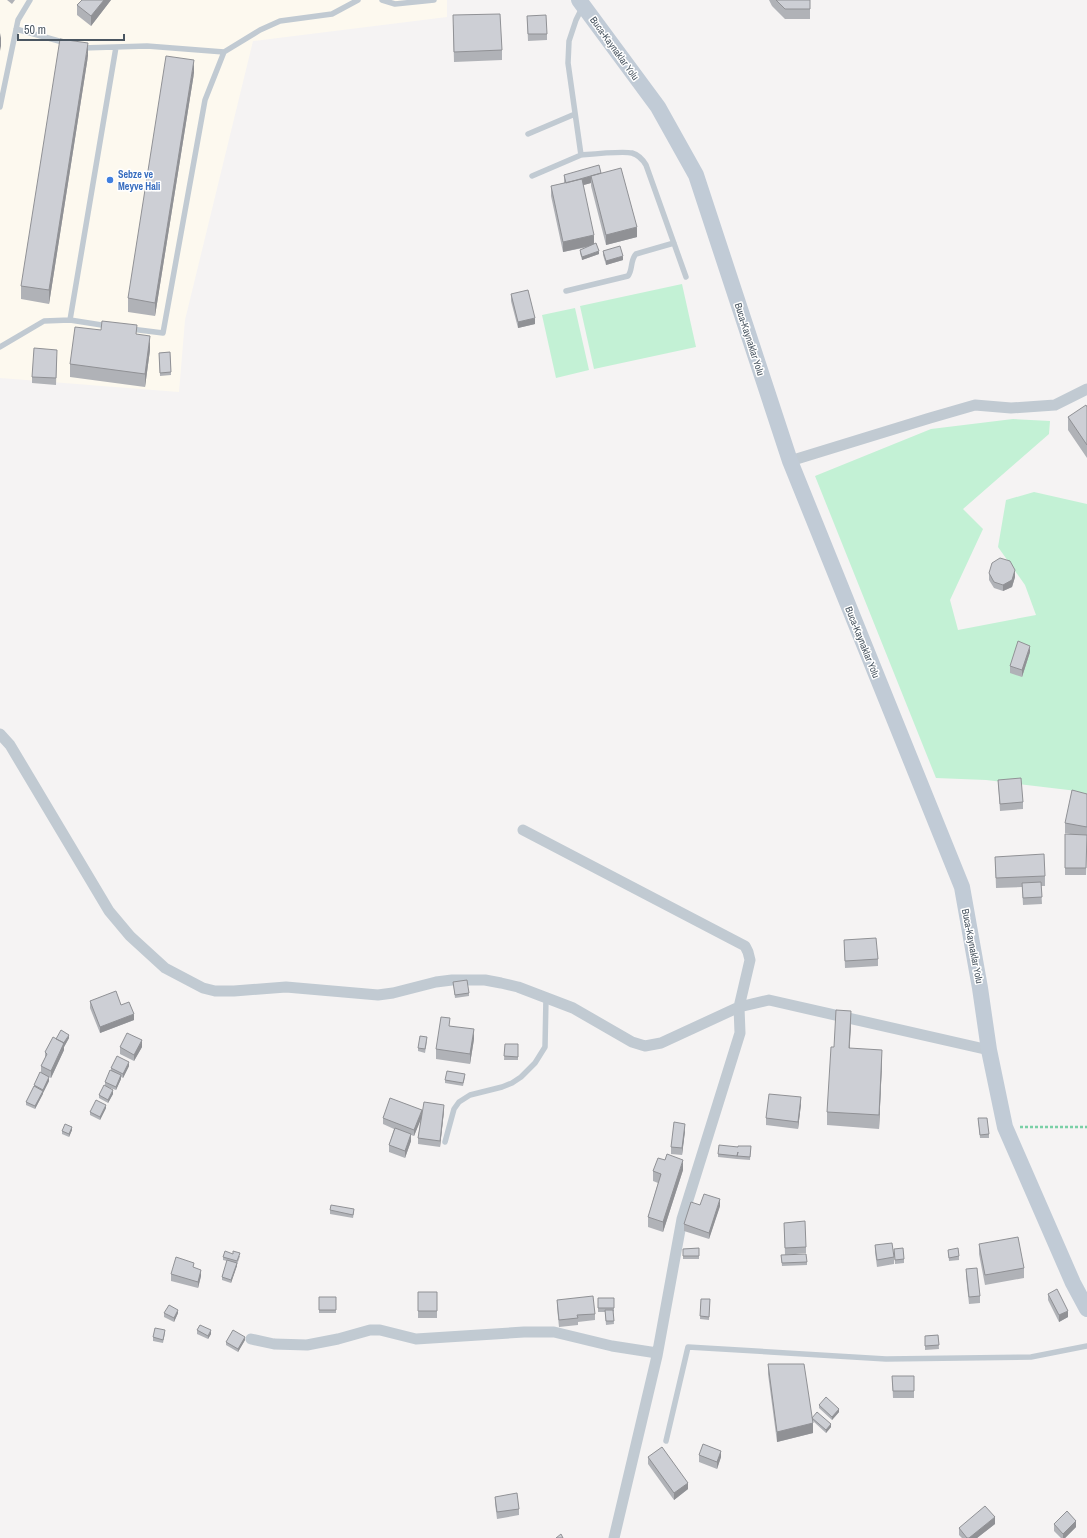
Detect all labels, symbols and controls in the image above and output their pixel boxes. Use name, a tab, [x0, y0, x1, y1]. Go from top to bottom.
street label: Buca-Kaynaklar Yolu	[587, 14, 642, 83]
scale bar	[18, 16, 124, 42]
text: 50 m	[24, 22, 46, 38]
place label: Sebze ve Meyve Hali	[118, 168, 160, 193]
marker: Sebze ve Meyve Hali	[105, 175, 115, 185]
street label: Buca-Kaynaklar Yolu	[732, 301, 767, 377]
street label: Buca-Kaynaklar Yolu	[842, 605, 883, 680]
street label: Buca-Kaynaklar Yolu	[959, 908, 986, 985]

